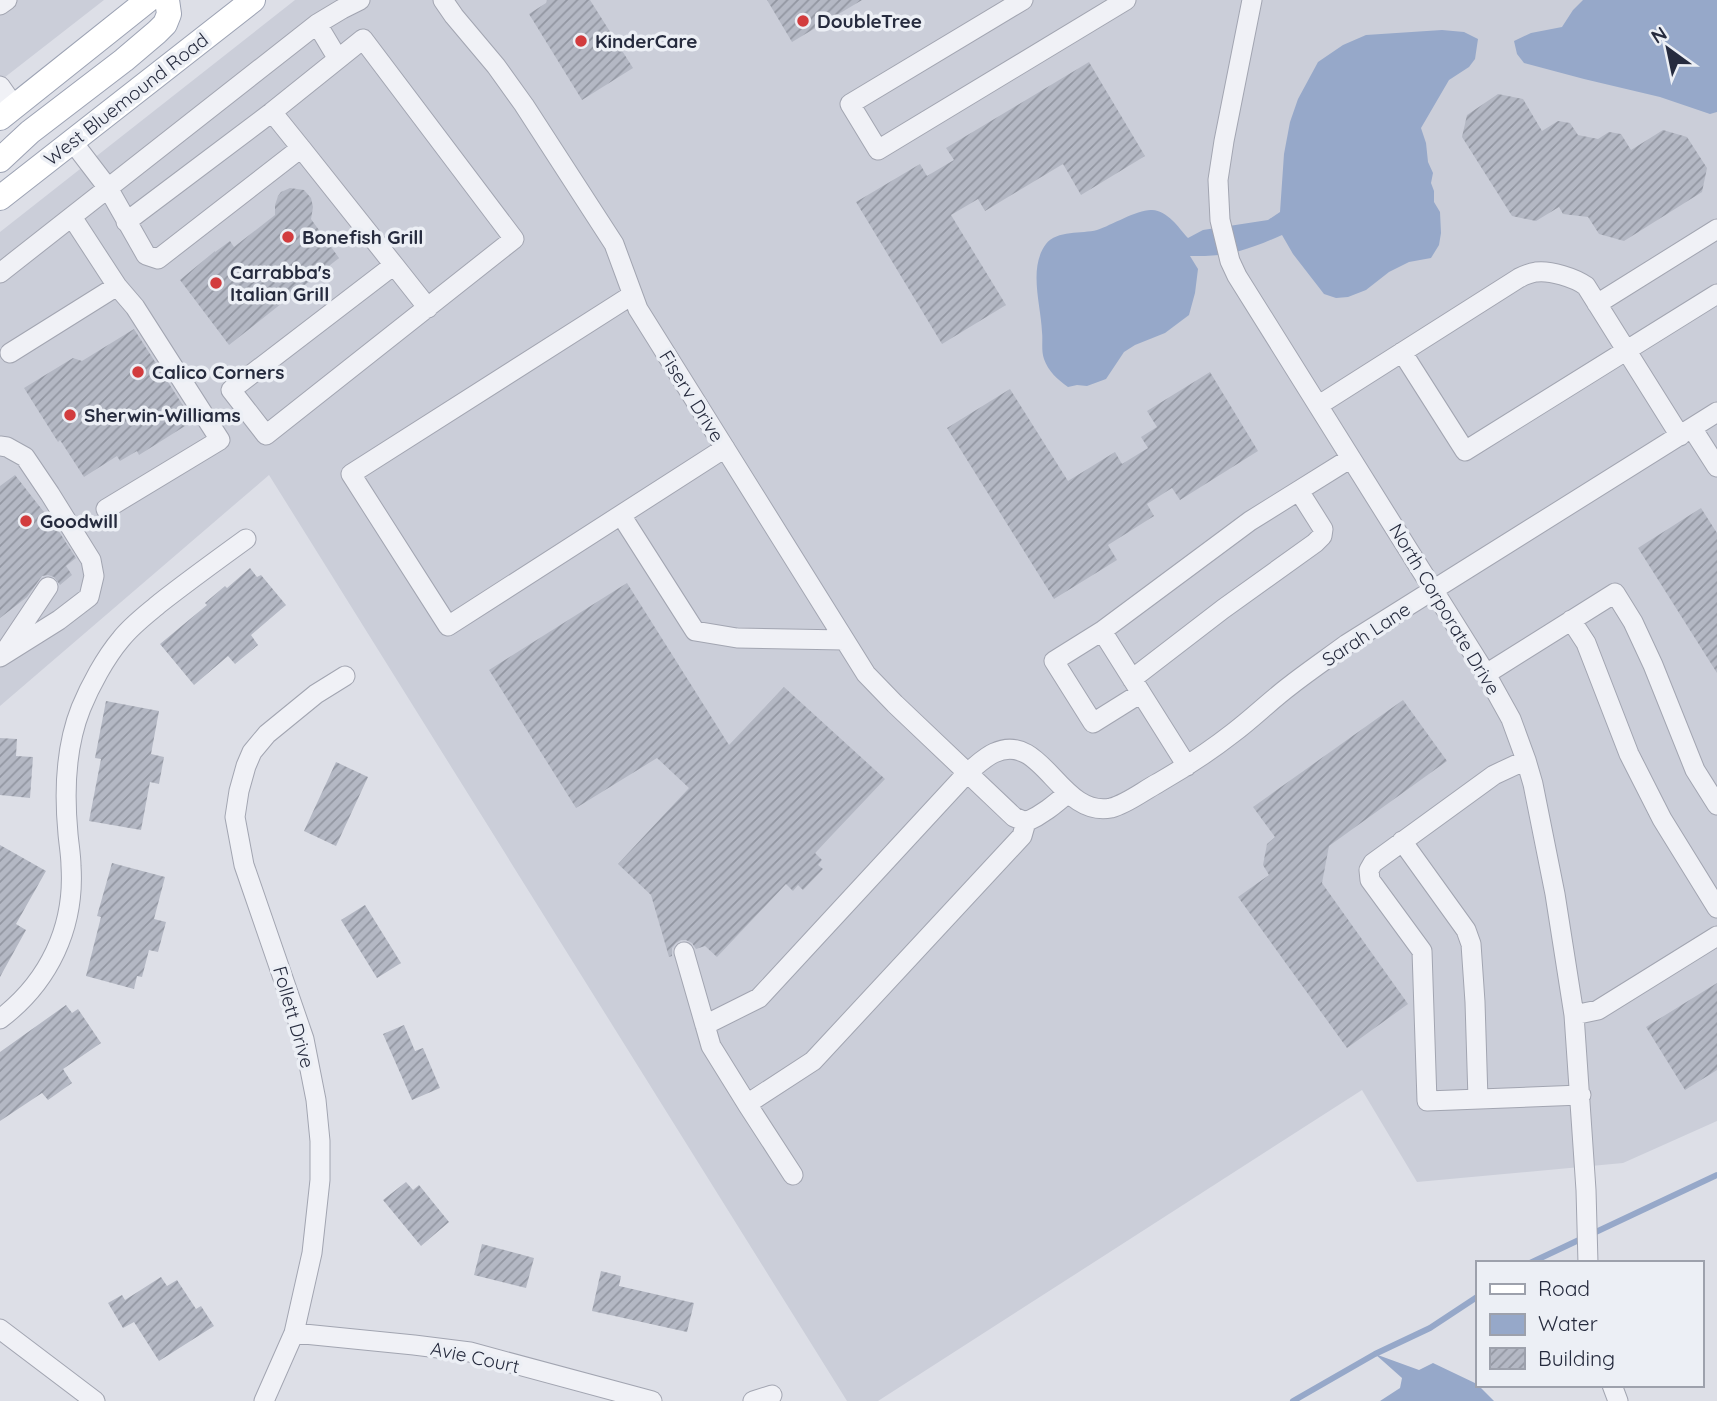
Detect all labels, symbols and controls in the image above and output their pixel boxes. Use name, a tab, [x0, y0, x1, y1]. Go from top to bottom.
place label: DoubleTree	[817, 9, 922, 33]
marker: DoubleTree	[795, 13, 811, 29]
north arrow	[1633, 14, 1703, 84]
text: N	[1646, 21, 1671, 49]
street label: West Bluemound Road	[39, 27, 213, 171]
place label: KinderCare	[595, 29, 698, 53]
marker: KinderCare	[573, 33, 589, 49]
place label: Bonefish Grill	[302, 225, 423, 249]
marker: Bonefish Grill	[280, 229, 296, 245]
place label: Carrabba's Italian Grill	[230, 260, 331, 306]
marker: Carrabba's Italian Grill	[208, 275, 224, 291]
street label: Fiserv Drive	[654, 346, 730, 446]
place label: Calico Corners	[152, 360, 284, 384]
marker: Calico Corners	[130, 364, 146, 380]
place label: Sherwin-Williams	[84, 403, 241, 427]
marker: Sherwin-Williams	[62, 407, 78, 423]
place label: Goodwill	[40, 509, 118, 533]
marker: Goodwill	[18, 513, 34, 529]
street label: North Corporate Drive	[1384, 519, 1506, 699]
street label: Sarah Lane	[1317, 597, 1415, 671]
street label: Follett Drive	[268, 963, 320, 1071]
legend	[1476, 1261, 1703, 1387]
text: Road	[1538, 1275, 1590, 1301]
text: Water	[1538, 1310, 1598, 1336]
street label: Avie Court	[428, 1336, 522, 1378]
text: Building	[1538, 1345, 1615, 1371]

